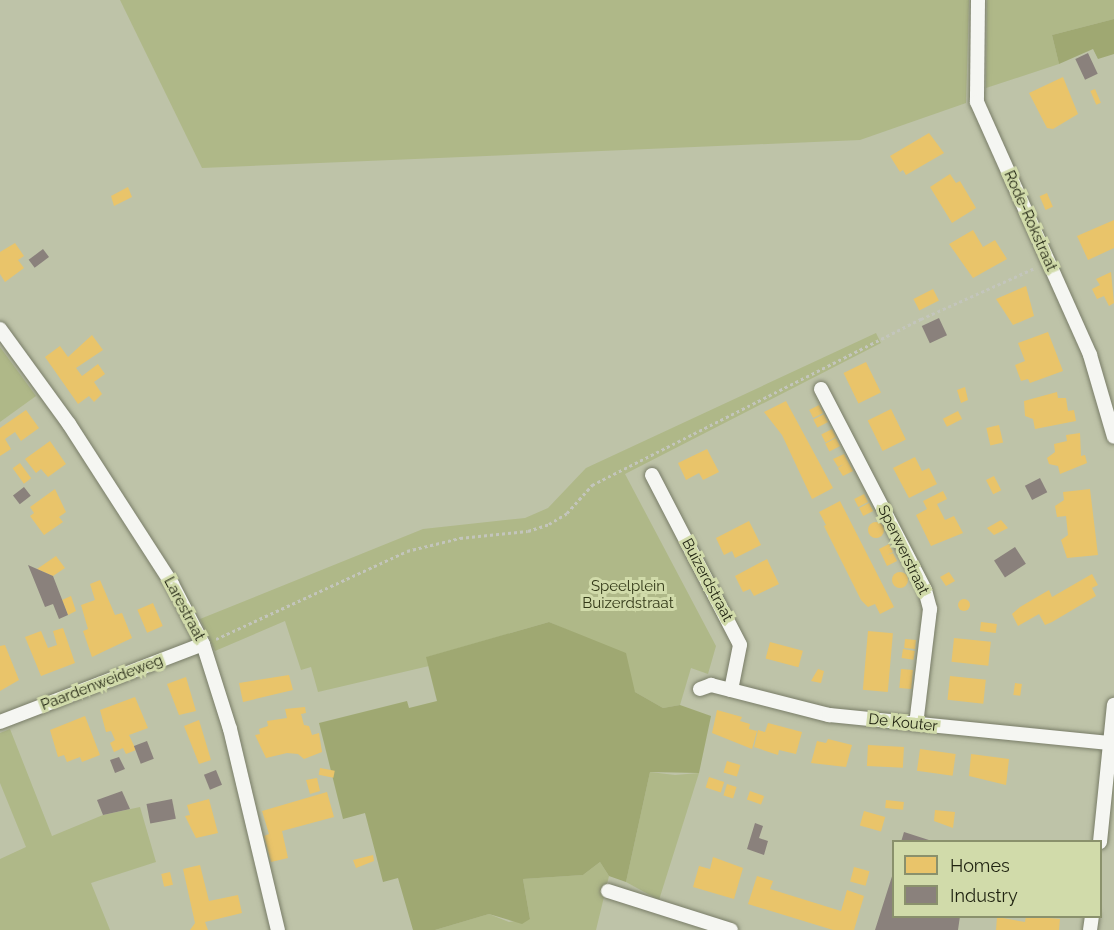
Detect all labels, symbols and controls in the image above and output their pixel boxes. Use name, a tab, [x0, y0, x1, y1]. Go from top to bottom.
street label: Rode-Rokstraat	[1000, 168, 1060, 274]
street label: Sperwerstraat	[874, 502, 932, 598]
street label: Buizerdstraat	[678, 535, 736, 625]
street label: Larestraat	[160, 574, 208, 644]
park label: Speelplein Buizerdstraat	[582, 577, 674, 612]
street label: Paardenweideweg	[38, 651, 166, 715]
street label: De Kouter	[868, 710, 938, 736]
legend	[892, 840, 1102, 918]
text: Homes	[950, 855, 1010, 876]
text: Industry	[950, 885, 1018, 906]

